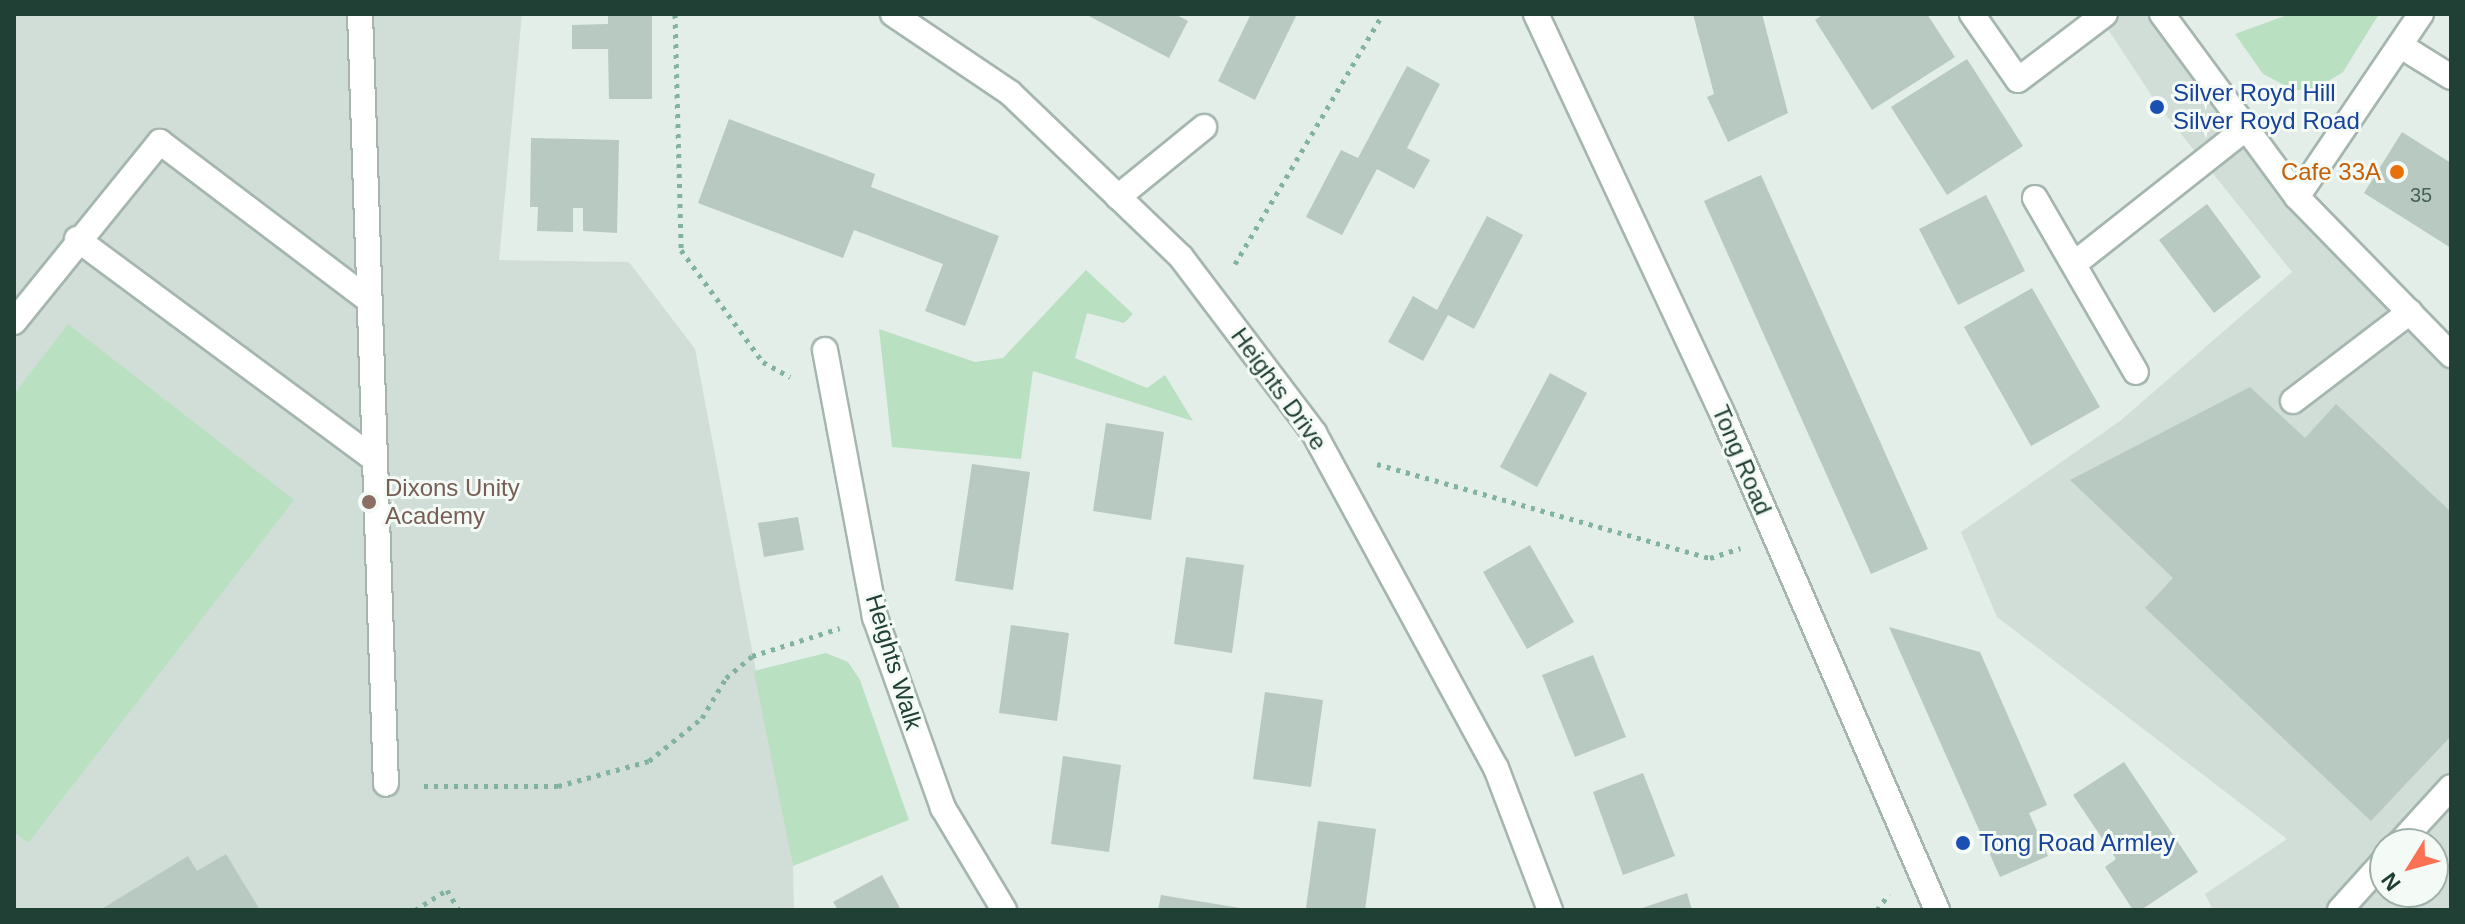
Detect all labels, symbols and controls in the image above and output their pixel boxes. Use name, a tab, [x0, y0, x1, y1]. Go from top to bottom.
place label: Silver Royd Hill Silver Royd Road	[2173, 79, 2360, 135]
marker: Silver Royd Hill Silver Royd Road	[2148, 98, 2166, 116]
place label: Cafe 33A	[2281, 158, 2381, 186]
marker: Cafe 33A	[2388, 163, 2406, 181]
house number: 35	[2410, 183, 2432, 207]
street label: Heights Drive	[1225, 322, 1333, 456]
street label: Tong Road	[1706, 401, 1778, 519]
place label: Dixons Unity Academy	[385, 474, 520, 530]
marker: Dixons Unity Academy	[360, 493, 378, 511]
street label: Heights Walk	[860, 591, 928, 733]
north arrow	[2369, 828, 2449, 908]
place label: Tong Road Armley	[1979, 829, 2176, 857]
marker: Tong Road Armley	[1954, 834, 1972, 852]
text: N	[2376, 868, 2406, 895]

